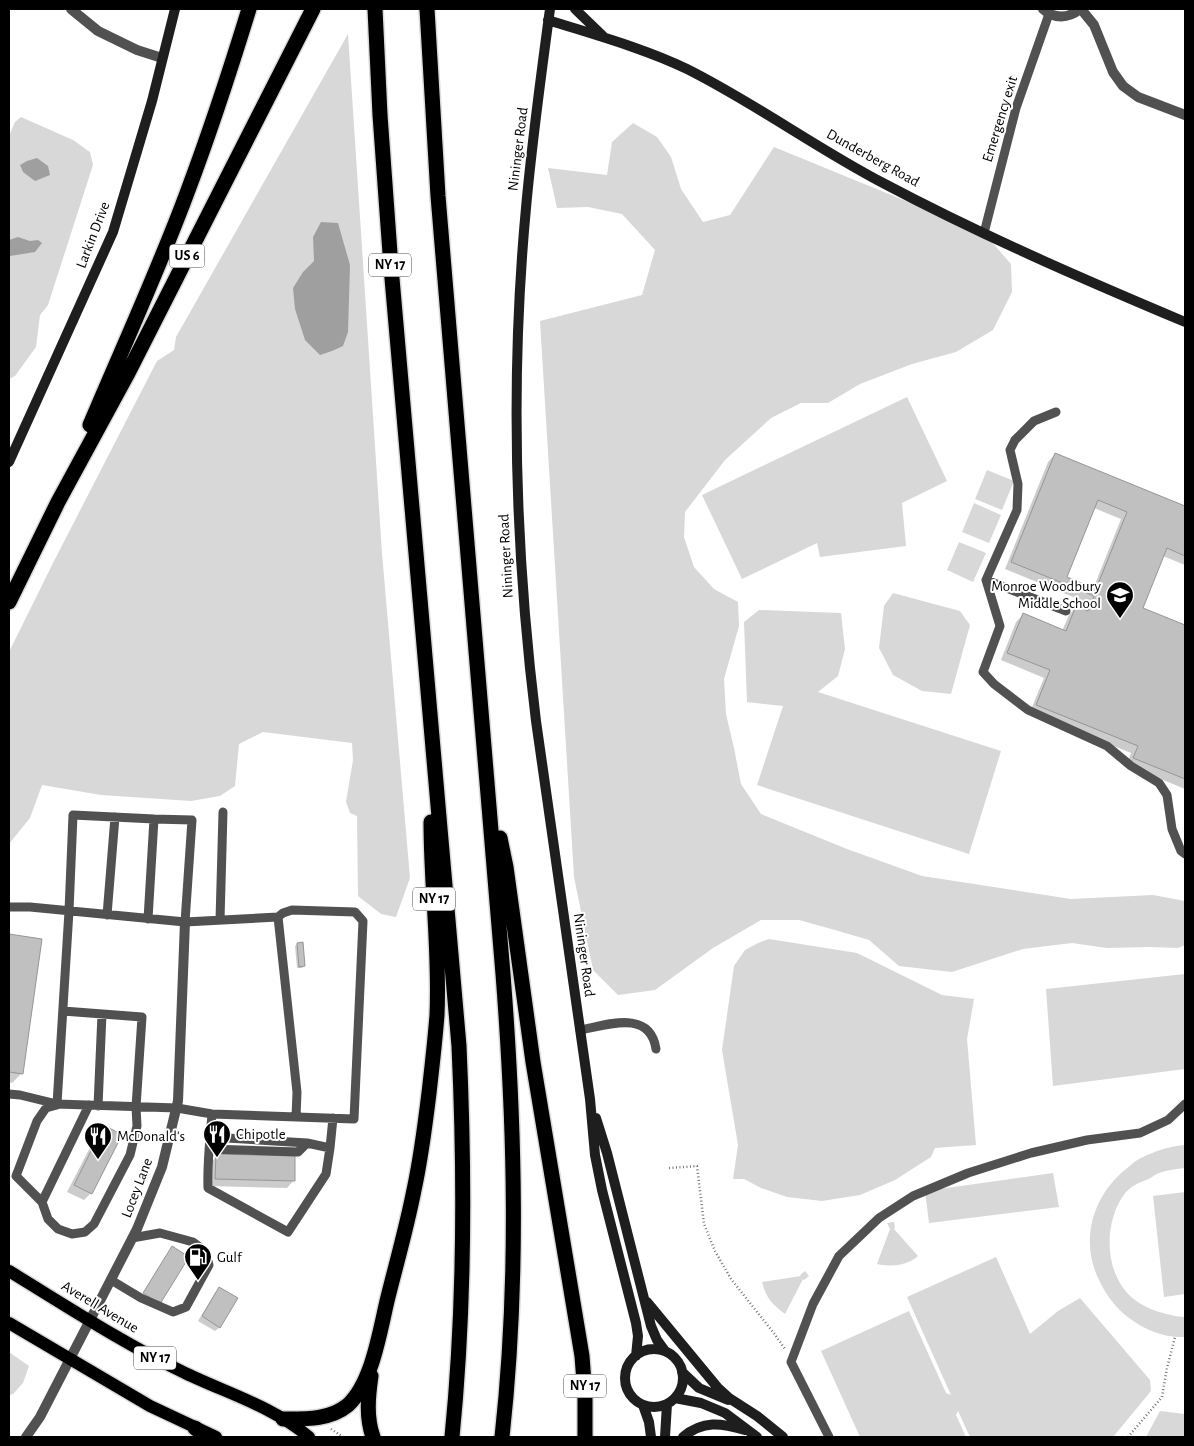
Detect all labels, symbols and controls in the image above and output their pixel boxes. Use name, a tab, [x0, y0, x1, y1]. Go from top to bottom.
street label: Emergency exit	[980, 74, 1020, 164]
street label: Nininger Road	[505, 106, 531, 192]
street label: Dunderberg Road	[824, 126, 922, 190]
street label: Larkin Drive	[73, 200, 113, 270]
road number: US 6	[170, 245, 204, 268]
road number: NY 17	[369, 254, 411, 276]
street label: Nininger Road	[496, 513, 516, 599]
place label: Monroe Woodbury Middle School	[991, 579, 1102, 611]
school or university icon: Monroe Woodbury Middle School	[1105, 580, 1135, 619]
road number: NY 17	[413, 888, 455, 911]
street label: Nininger Road	[571, 912, 597, 998]
restaurant icon: Chipotle	[202, 1119, 232, 1158]
restaurant icon: McDonald's	[83, 1121, 113, 1160]
place label: Chipotle	[236, 1127, 286, 1142]
place label: McDonald's	[117, 1129, 185, 1144]
street label: Locey Lane	[119, 1156, 155, 1220]
fuel station icon: Gulf	[183, 1242, 213, 1281]
place label: Gulf	[217, 1250, 243, 1265]
street label: Averell Avenue	[59, 1278, 141, 1336]
road number: NY 17	[134, 1346, 176, 1370]
road number: NY 17	[564, 1374, 606, 1398]

